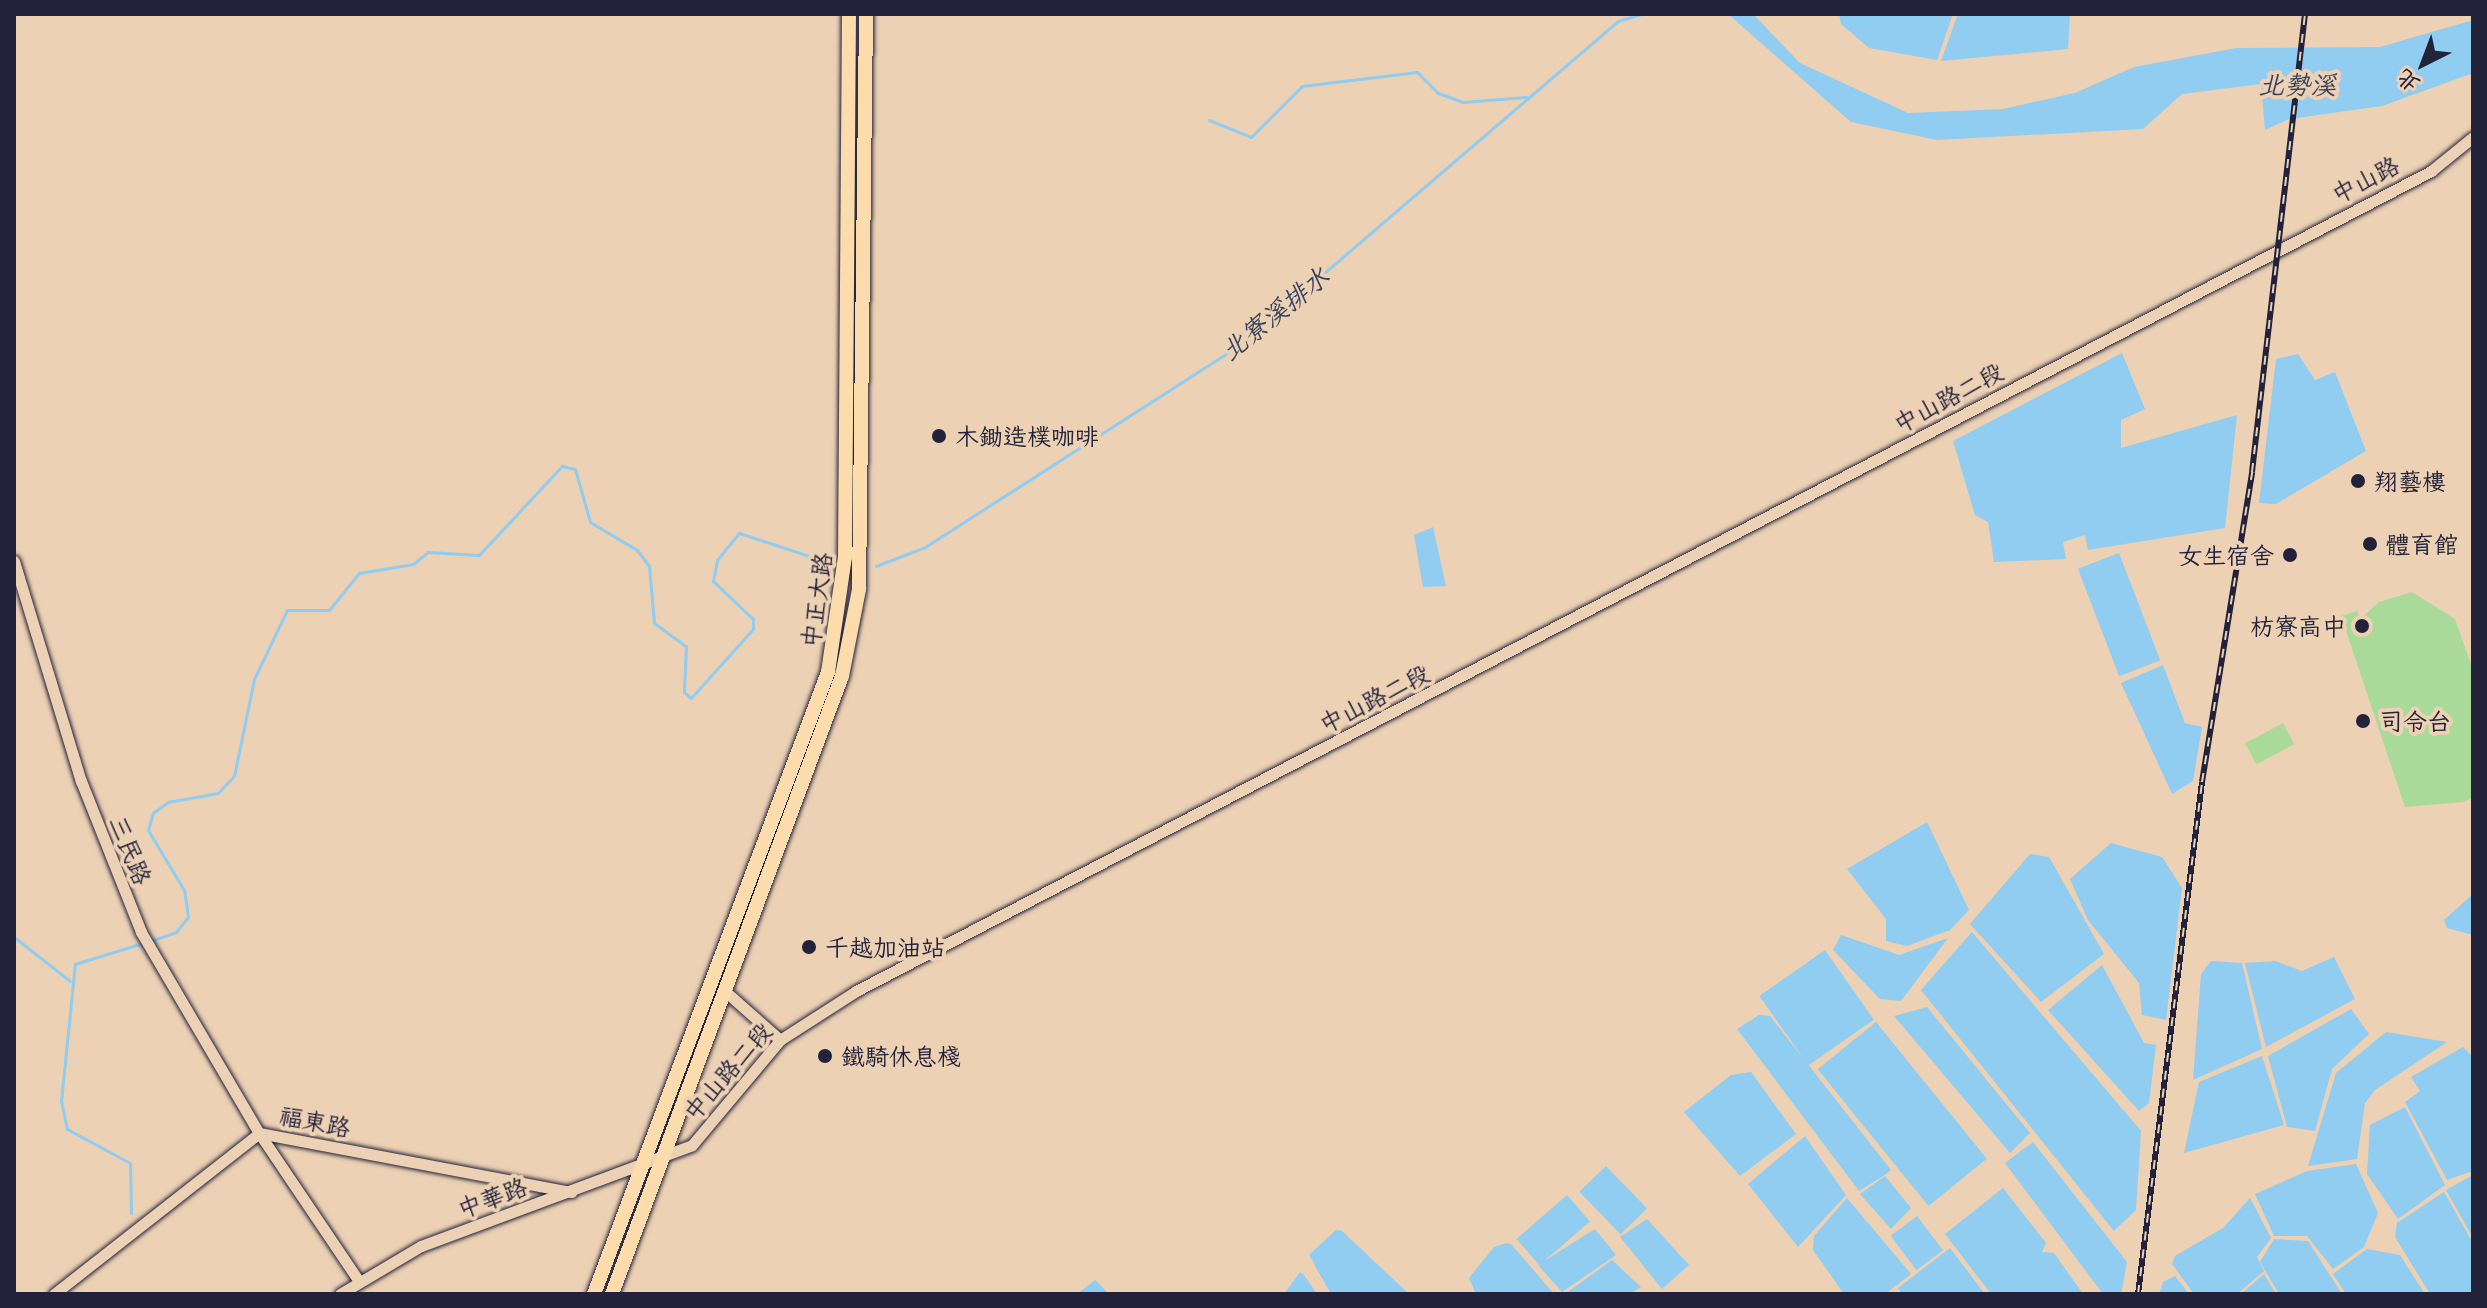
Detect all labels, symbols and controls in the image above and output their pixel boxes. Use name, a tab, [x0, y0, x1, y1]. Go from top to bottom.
north arrow	[2383, 24, 2463, 104]
text: 北	[2387, 63, 2426, 102]
water label: 北勢溪	[2258, 68, 2336, 100]
street label: 中山路	[2326, 150, 2404, 208]
water label: 北寮溪排水	[1214, 260, 1334, 366]
street label: 中山路二段	[1888, 356, 2008, 438]
place label: 木鋤造樸咖啡	[955, 422, 1099, 450]
marker: 木鋤造樸咖啡	[930, 427, 948, 445]
place label: 翔藝樓	[2374, 467, 2446, 495]
marker: 翔藝樓	[2349, 472, 2367, 490]
place label: 體育館	[2386, 530, 2458, 558]
marker: 體育館	[2361, 535, 2379, 553]
place label: 女生宿舍	[2178, 541, 2274, 569]
marker: 女生宿舍	[2281, 546, 2299, 564]
street label: 中正大路	[795, 550, 837, 650]
place label: 枋寮高中	[2250, 612, 2346, 640]
marker: 枋寮高中	[2353, 617, 2371, 635]
street label: 中山路二段	[1314, 658, 1434, 738]
place label: 司令台	[2379, 707, 2451, 735]
marker: 司令台	[2354, 712, 2372, 730]
street label: 三民路	[104, 811, 158, 889]
place label: 千越加油站	[825, 933, 945, 961]
marker: 千越加油站	[800, 938, 818, 956]
street label: 中山路二段	[677, 1016, 777, 1126]
place label: 鐵騎休息棧	[841, 1042, 961, 1070]
marker: 鐵騎休息棧	[816, 1047, 834, 1065]
street label: 福東路	[277, 1100, 353, 1142]
street label: 中華路	[453, 1171, 531, 1223]

